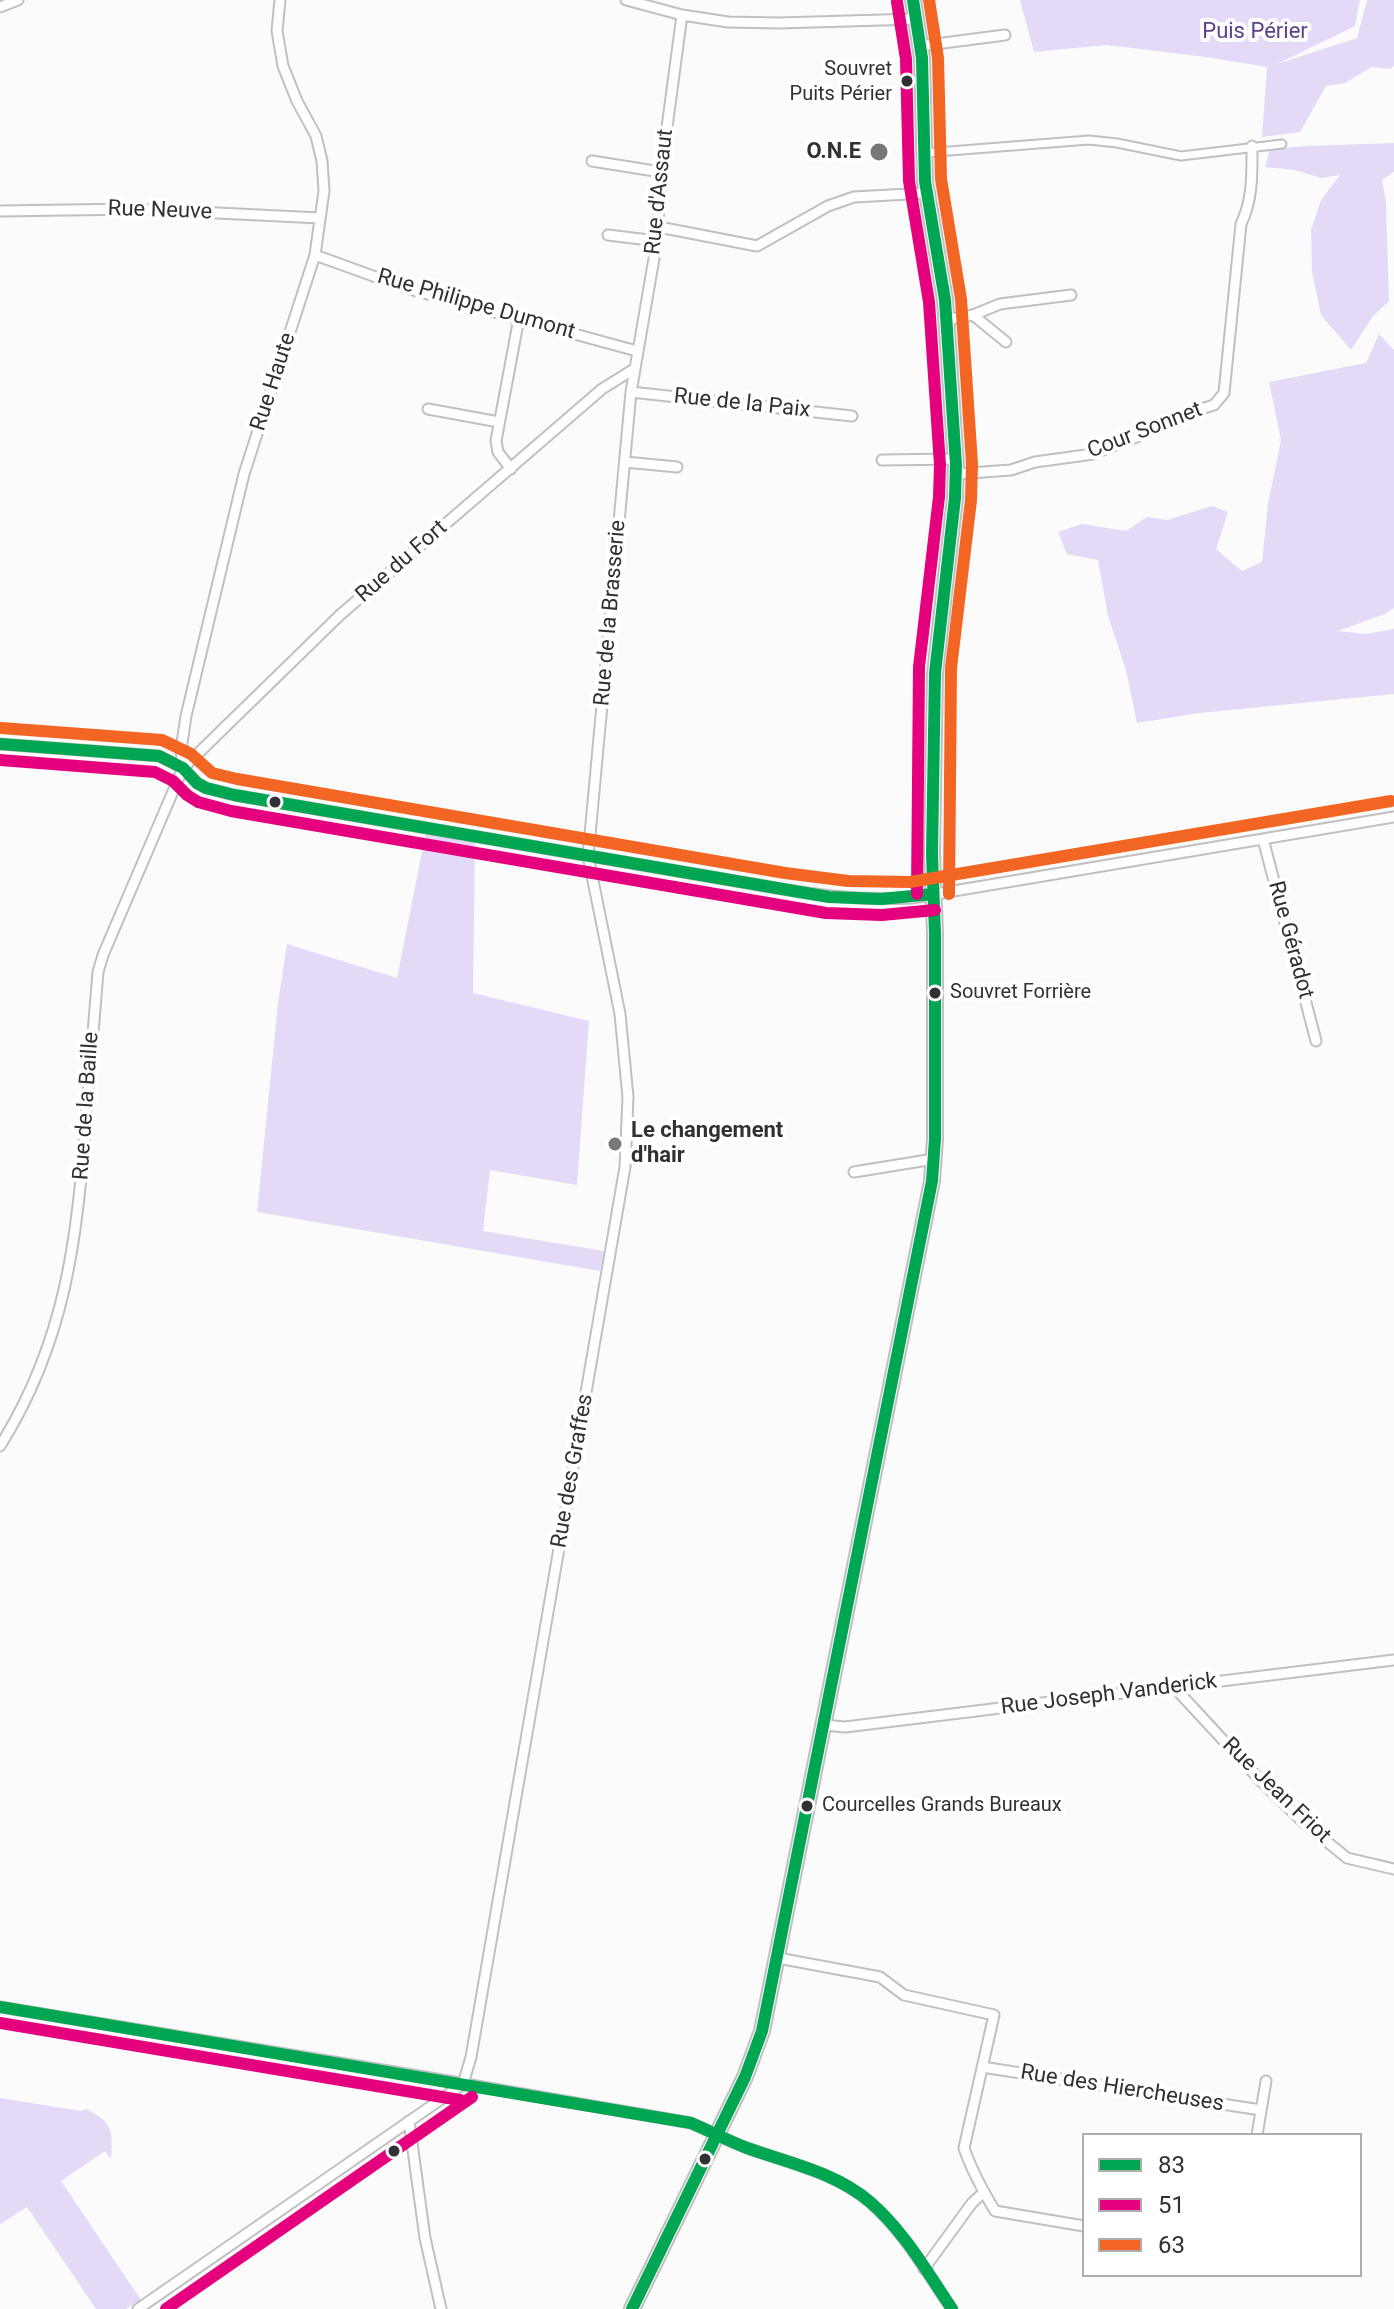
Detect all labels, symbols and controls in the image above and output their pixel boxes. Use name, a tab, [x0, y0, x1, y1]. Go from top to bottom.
park label: Puis Périer	[1202, 19, 1308, 45]
place label: Souvret Puits Périer	[790, 58, 892, 105]
marker: Souvret Puits Périer	[899, 73, 915, 89]
street label: Rue d'Assaut	[640, 128, 680, 256]
place label: O.N.E	[806, 139, 861, 165]
marker: O.N.E	[868, 141, 890, 163]
street label: Rue Neuve	[107, 196, 213, 226]
street label: Rue Philippe Dumont	[374, 264, 578, 346]
street label: Rue Haute	[246, 330, 302, 434]
street label: Rue de la Paix	[672, 384, 812, 424]
street label: Cour Sonnet	[1084, 397, 1206, 465]
street label: Rue du Fort	[351, 515, 453, 609]
street label: Rue de la Brasserie	[590, 519, 632, 707]
unlabelled marker	[267, 794, 283, 810]
street label: Rue Géradot	[1262, 878, 1318, 1002]
place label: Souvret Forrière	[950, 981, 1091, 1005]
marker: Souvret Forrière	[927, 985, 943, 1001]
street label: Rue de la Baille	[69, 1031, 105, 1181]
place label: Le changement d'hair	[631, 1118, 783, 1170]
marker: Le changement d'hair	[606, 1135, 624, 1153]
street label: Rue des Graffes	[546, 1392, 600, 1550]
street label: Rue Joseph Vanderick	[999, 1669, 1219, 1721]
street label: Rue Jean Friot	[1216, 1733, 1336, 1849]
place label: Courcelles Grands Bureaux	[822, 1794, 1062, 1818]
marker: Courcelles Grands Bureaux	[799, 1798, 815, 1814]
street label: Rue des Hiercheuses	[1018, 2060, 1226, 2118]
legend	[1082, 2133, 1362, 2277]
unlabelled marker	[386, 2143, 402, 2159]
unlabelled marker	[697, 2151, 713, 2167]
text: 83	[1158, 2151, 1185, 2179]
text: 51	[1158, 2191, 1185, 2219]
text: 63	[1158, 2231, 1185, 2259]

